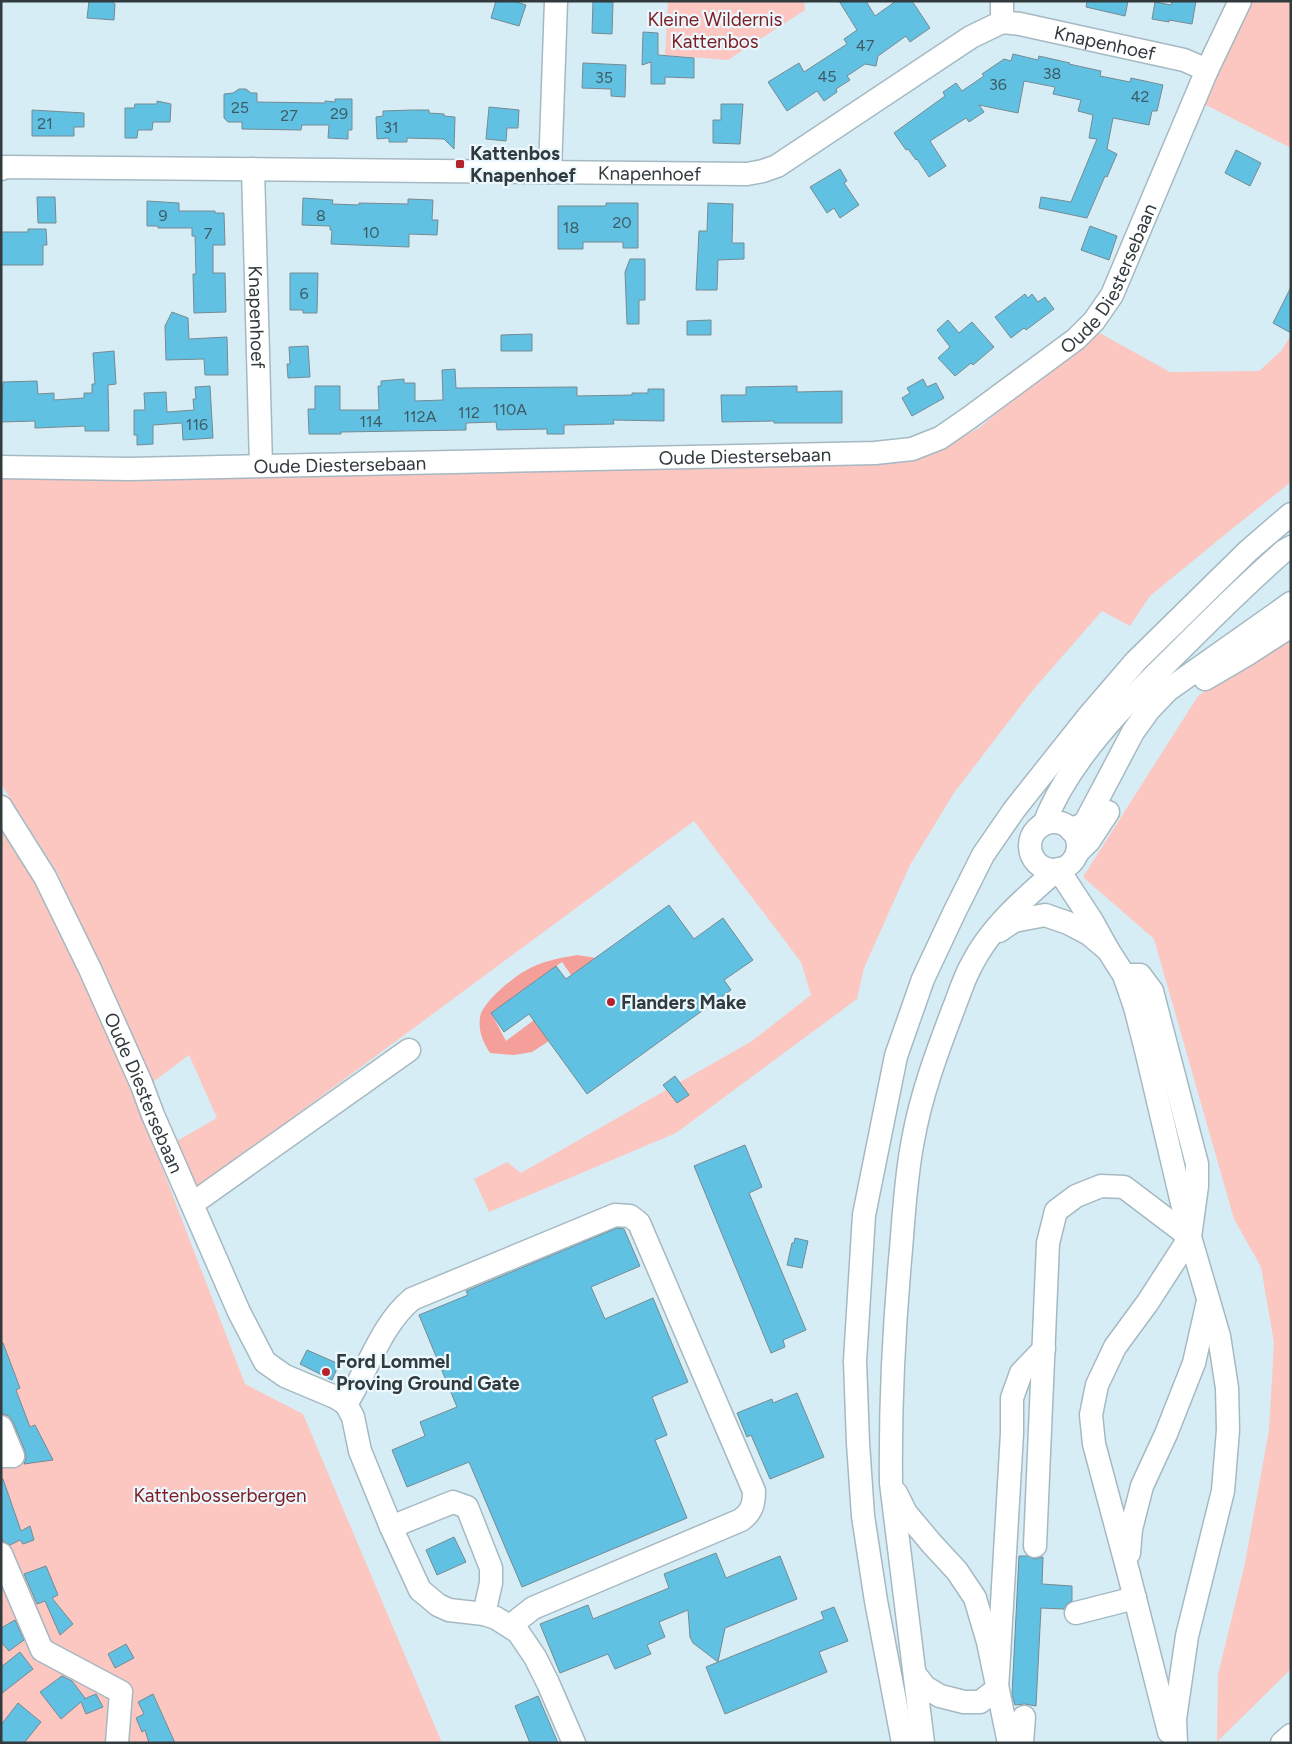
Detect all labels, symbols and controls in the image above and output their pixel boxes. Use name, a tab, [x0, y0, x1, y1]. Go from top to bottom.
park label: Kleine Wildernis Kattenbos	[648, 8, 783, 53]
street label: Knapenhoef	[1052, 21, 1158, 65]
house number: 47	[856, 36, 875, 55]
house number: 38	[1043, 64, 1061, 83]
house number: 45	[817, 67, 837, 86]
house number: 35	[595, 68, 613, 87]
house number: 36	[989, 75, 1007, 94]
house number: 42	[1131, 87, 1149, 106]
house number: 25	[231, 98, 249, 117]
house number: 29	[330, 104, 348, 123]
house number: 27	[280, 106, 298, 125]
house number: 21	[37, 114, 53, 133]
house number: 31	[383, 118, 399, 137]
place label: Kattenbos Knapenhoef	[470, 142, 577, 187]
marker: Kattenbos Knapenhoef	[454, 158, 466, 170]
street label: Knapenhoef	[598, 162, 701, 186]
street label: Oude Diestersebaan	[1056, 200, 1161, 359]
house number: 9	[158, 206, 168, 225]
house number: 8	[316, 206, 326, 225]
house number: 20	[612, 213, 632, 232]
house number: 18	[563, 218, 579, 237]
house number: 10	[363, 223, 379, 242]
house number: 7	[204, 224, 213, 243]
street label: Knapenhoef	[244, 265, 269, 369]
house number: 6	[299, 284, 309, 303]
house number: 110A	[493, 400, 527, 419]
house number: 112	[458, 403, 480, 422]
house number: 112A	[404, 407, 437, 426]
house number: 114	[359, 412, 383, 431]
house number: 116	[186, 415, 208, 434]
street label: Oude Diestersebaan	[658, 443, 831, 470]
street label: Oude Diestersebaan	[253, 452, 427, 478]
place label: Flanders Make	[621, 991, 747, 1014]
marker: Flanders Make	[605, 996, 617, 1008]
street label: Oude Diestersebaan	[99, 1009, 188, 1177]
place label: Ford Lommel Proving Ground Gate	[336, 1350, 520, 1395]
marker: Ford Lommel Proving Ground Gate	[320, 1366, 332, 1378]
park label: Kattenbosserbergen	[133, 1484, 307, 1507]

